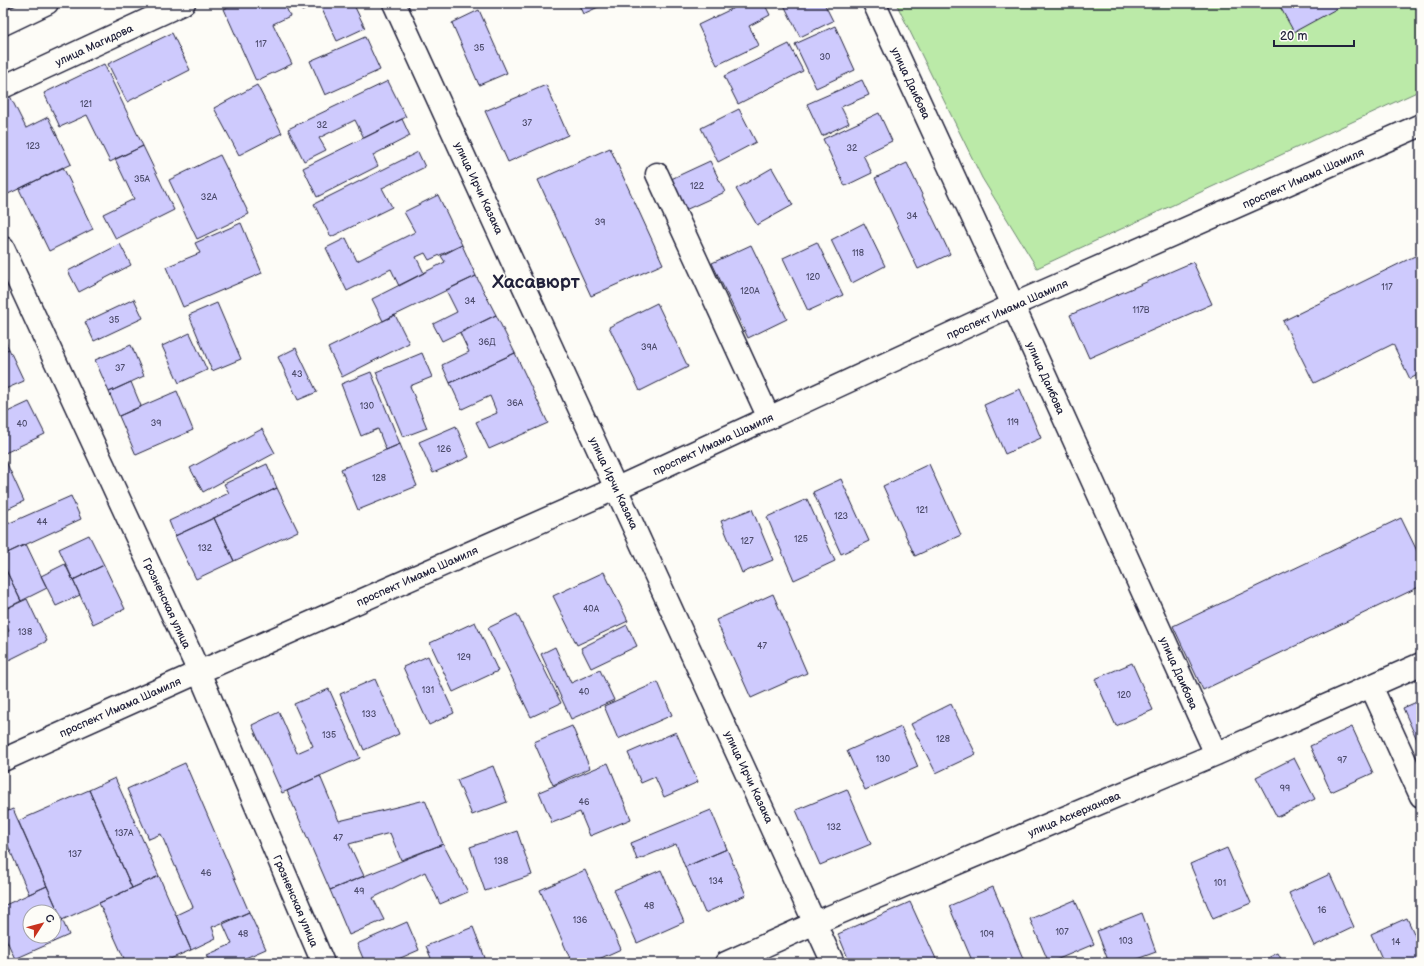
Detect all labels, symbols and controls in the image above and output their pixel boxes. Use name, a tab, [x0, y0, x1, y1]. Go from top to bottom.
street label: улица Магидова	[53, 22, 136, 69]
scale bar	[1274, 22, 1354, 48]
text: 20 m	[1280, 29, 1307, 44]
house number: 117	[255, 39, 267, 50]
house number: 35	[474, 43, 484, 54]
street label: улица Даибова	[888, 45, 933, 122]
house number: 30	[820, 52, 830, 63]
house number: 121	[80, 99, 92, 110]
house number: 37	[522, 118, 533, 129]
house number: 32	[317, 120, 328, 131]
street label: улица Ирчи Казака	[452, 140, 506, 237]
house number: 123	[26, 141, 41, 152]
house number: 32	[847, 143, 858, 154]
street label: проспект Имама Шамиля	[1240, 146, 1366, 211]
house number: 35А	[134, 174, 151, 185]
house number: 122	[690, 181, 705, 192]
house number: 32А	[201, 192, 218, 203]
house number: 34	[906, 211, 918, 222]
house number: 39	[595, 217, 605, 228]
house number: 118	[852, 248, 864, 259]
district label: Хасавюрт	[491, 271, 580, 294]
house number: 120	[806, 272, 820, 283]
street label: проспект Имама Шамиля	[944, 277, 1070, 342]
house number: 117	[1381, 282, 1393, 293]
house number: 120А	[740, 286, 760, 297]
house number: 34	[464, 296, 476, 307]
house number: 117В	[1132, 305, 1150, 316]
house number: 35	[109, 315, 119, 326]
house number: 36Д	[478, 337, 496, 348]
street label: улица Даибова	[1024, 340, 1068, 417]
house number: 39А	[641, 342, 658, 353]
house number: 37	[115, 363, 126, 374]
house number: 43	[291, 369, 303, 380]
house number: 36А	[507, 398, 524, 409]
house number: 130	[360, 401, 374, 412]
street label: проспект Имама Шамиля	[651, 411, 776, 478]
house number: 119	[1007, 417, 1019, 428]
house number: 39	[151, 418, 161, 429]
house number: 40	[17, 419, 27, 430]
street label: улица Ирчи Казака	[587, 435, 641, 532]
house number: 126	[437, 444, 452, 455]
house number: 128	[372, 473, 386, 484]
house number: 121	[916, 505, 928, 516]
house number: 123	[834, 511, 849, 522]
house number: 44	[37, 517, 48, 528]
house number: 125	[794, 534, 808, 545]
house number: 127	[740, 536, 754, 547]
house number: 132	[198, 543, 213, 554]
street label: проспект Имама Шамиля	[354, 544, 480, 609]
street label: Грозненская улица	[140, 556, 194, 651]
house number: 40А	[583, 604, 600, 615]
house number: 138	[18, 627, 32, 638]
street label: улица Даибова	[1157, 635, 1201, 712]
house number: 47	[757, 641, 768, 652]
house number: 129	[457, 652, 471, 663]
street label: проспект Имама Шамиля	[57, 675, 183, 740]
house number: 131	[422, 685, 434, 696]
house number: 40	[579, 687, 589, 698]
house number: 120	[1117, 690, 1131, 701]
house number: 133	[362, 709, 377, 720]
street label: улица Ирчи Казака	[722, 729, 776, 826]
house number: 135	[322, 730, 336, 741]
house number: 128	[936, 734, 950, 745]
house number: 130	[876, 754, 890, 765]
house number: 97	[1337, 755, 1347, 766]
house number: 99	[1280, 783, 1290, 794]
street label: улица Аскерханова	[1026, 789, 1123, 840]
house number: 46	[579, 797, 590, 808]
house number: 132	[827, 822, 842, 833]
house number: 137А	[115, 828, 134, 839]
house number: 47	[333, 833, 344, 844]
house number: 137	[68, 849, 82, 860]
street label: Грозненская улица	[270, 853, 321, 950]
house number: 138	[494, 856, 508, 867]
house number: 46	[201, 868, 212, 879]
house number: 134	[709, 876, 724, 887]
house number: 101	[1214, 878, 1226, 889]
house number: 49	[354, 886, 364, 897]
house number: 48	[644, 901, 654, 912]
north arrow	[22, 904, 62, 944]
house number: 16	[1318, 905, 1327, 916]
text: С	[42, 911, 57, 926]
house number: 136	[573, 915, 588, 926]
house number: 107	[1055, 927, 1069, 938]
house number: 48	[238, 929, 248, 940]
house number: 109	[980, 929, 994, 940]
house number: 103	[1119, 936, 1134, 947]
house number: 14	[1392, 937, 1401, 948]

